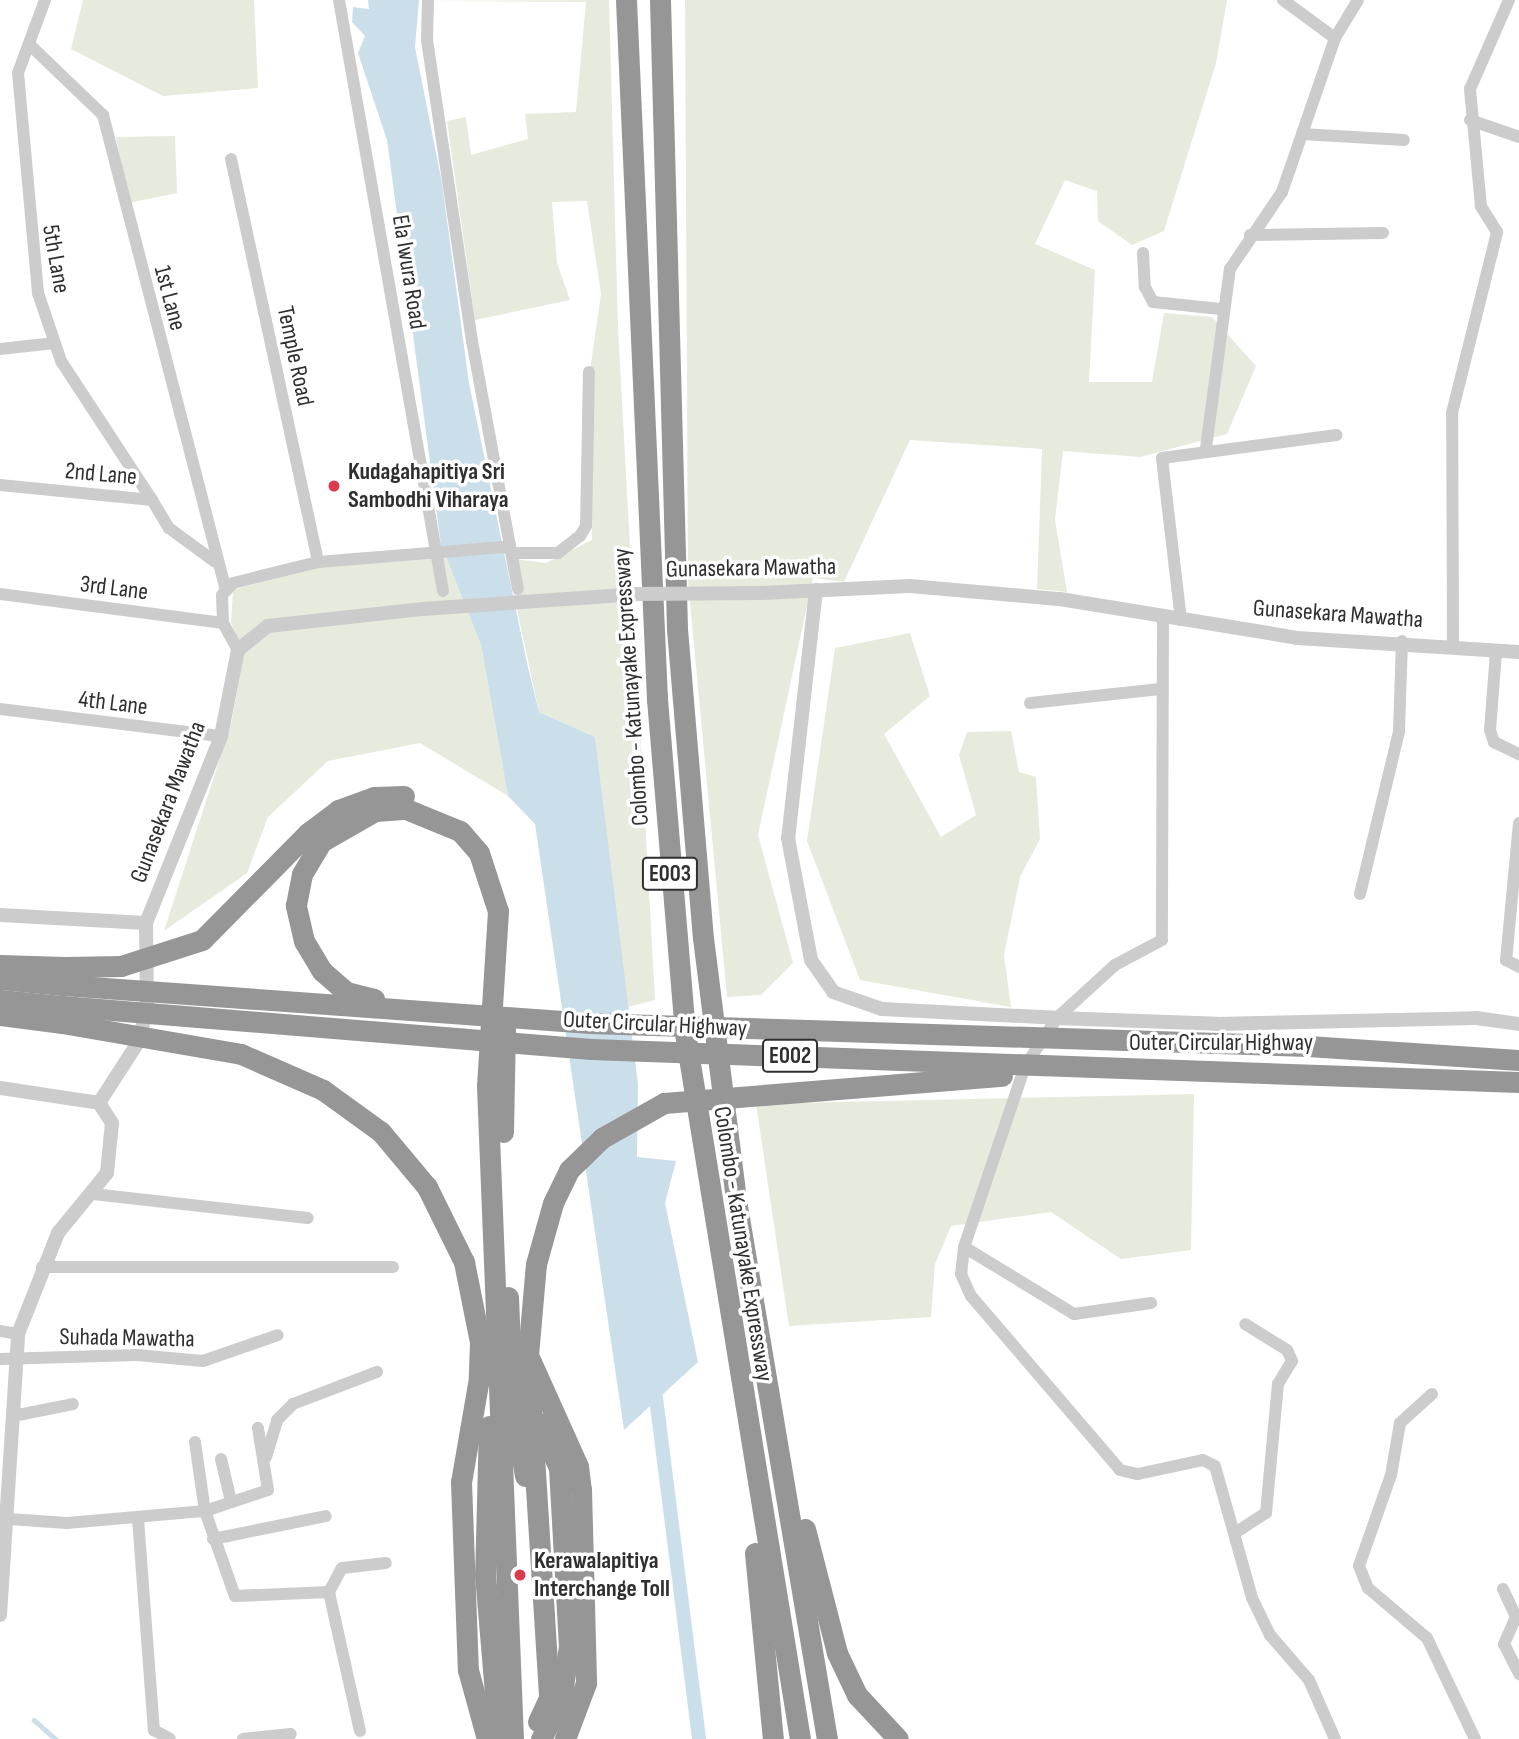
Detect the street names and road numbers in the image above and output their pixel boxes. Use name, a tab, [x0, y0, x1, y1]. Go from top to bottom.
street label: Ela Iwura Road	[386, 213, 432, 331]
street label: 5th Lane	[36, 222, 76, 296]
street label: 1st Lane	[148, 262, 192, 334]
street label: Temple Road	[270, 304, 320, 408]
street label: 2nd Lane	[64, 457, 138, 491]
street label: Colombo - Katunayake Expressway	[607, 547, 655, 827]
street label: Gunasekara Mawatha	[666, 552, 836, 584]
street label: 3rd Lane	[78, 570, 150, 606]
street label: Gunasekara Mawatha	[1252, 594, 1424, 634]
street label: 4th Lane	[77, 684, 149, 722]
street label: Gunasekara Mawatha	[124, 717, 212, 887]
road number: E003	[640, 854, 700, 894]
street label: Outer Circular Highway	[562, 1005, 748, 1043]
street label: Outer Circular Highway	[1129, 1029, 1313, 1057]
road number: E002	[762, 1036, 818, 1076]
street label: Colombo - Katunayake Expressway	[707, 1104, 779, 1384]
street label: Suhada Mawatha	[59, 1322, 195, 1354]

